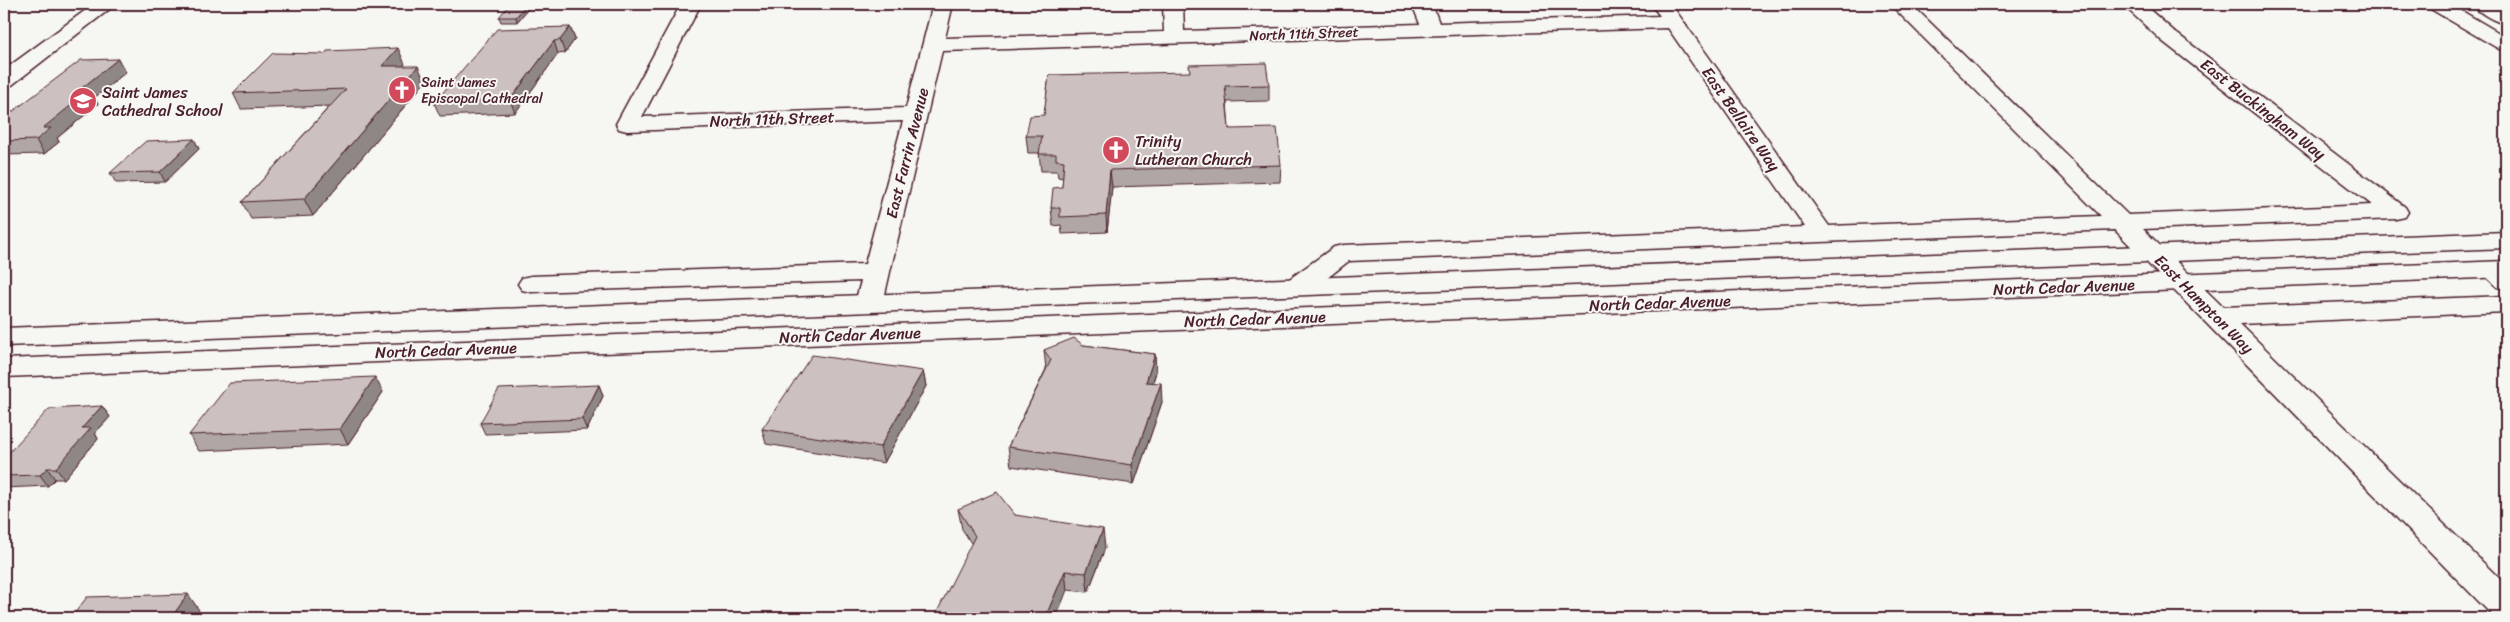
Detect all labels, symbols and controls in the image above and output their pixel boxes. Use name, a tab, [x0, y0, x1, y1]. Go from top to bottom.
street label: North 11th Street	[1249, 20, 1359, 48]
street label: East Buckingham Way	[2194, 50, 2333, 168]
street label: East Bellaire Way	[1694, 60, 1789, 178]
place label: Saint James Episcopal Cathedral	[421, 70, 544, 111]
church icon: Saint James Episcopal Cathedral	[387, 75, 417, 105]
place label: Saint James Cathedral School	[102, 78, 223, 125]
street label: East Farrin Avenue	[877, 84, 937, 221]
school or university icon: Saint James Cathedral School	[68, 86, 98, 116]
street label: North 11th Street	[709, 102, 835, 136]
place label: Trinity Lutheran Church	[1135, 127, 1252, 174]
church icon: Trinity Lutheran Church	[1101, 135, 1131, 165]
street label: East Hampton Way	[2147, 247, 2261, 361]
street label: North Cedar Avenue	[1993, 270, 2136, 304]
street label: North Cedar Avenue	[1589, 286, 1732, 320]
street label: North Cedar Avenue	[1184, 302, 1327, 336]
street label: North Cedar Avenue	[779, 318, 922, 352]
street label: North Cedar Avenue	[375, 333, 518, 367]

